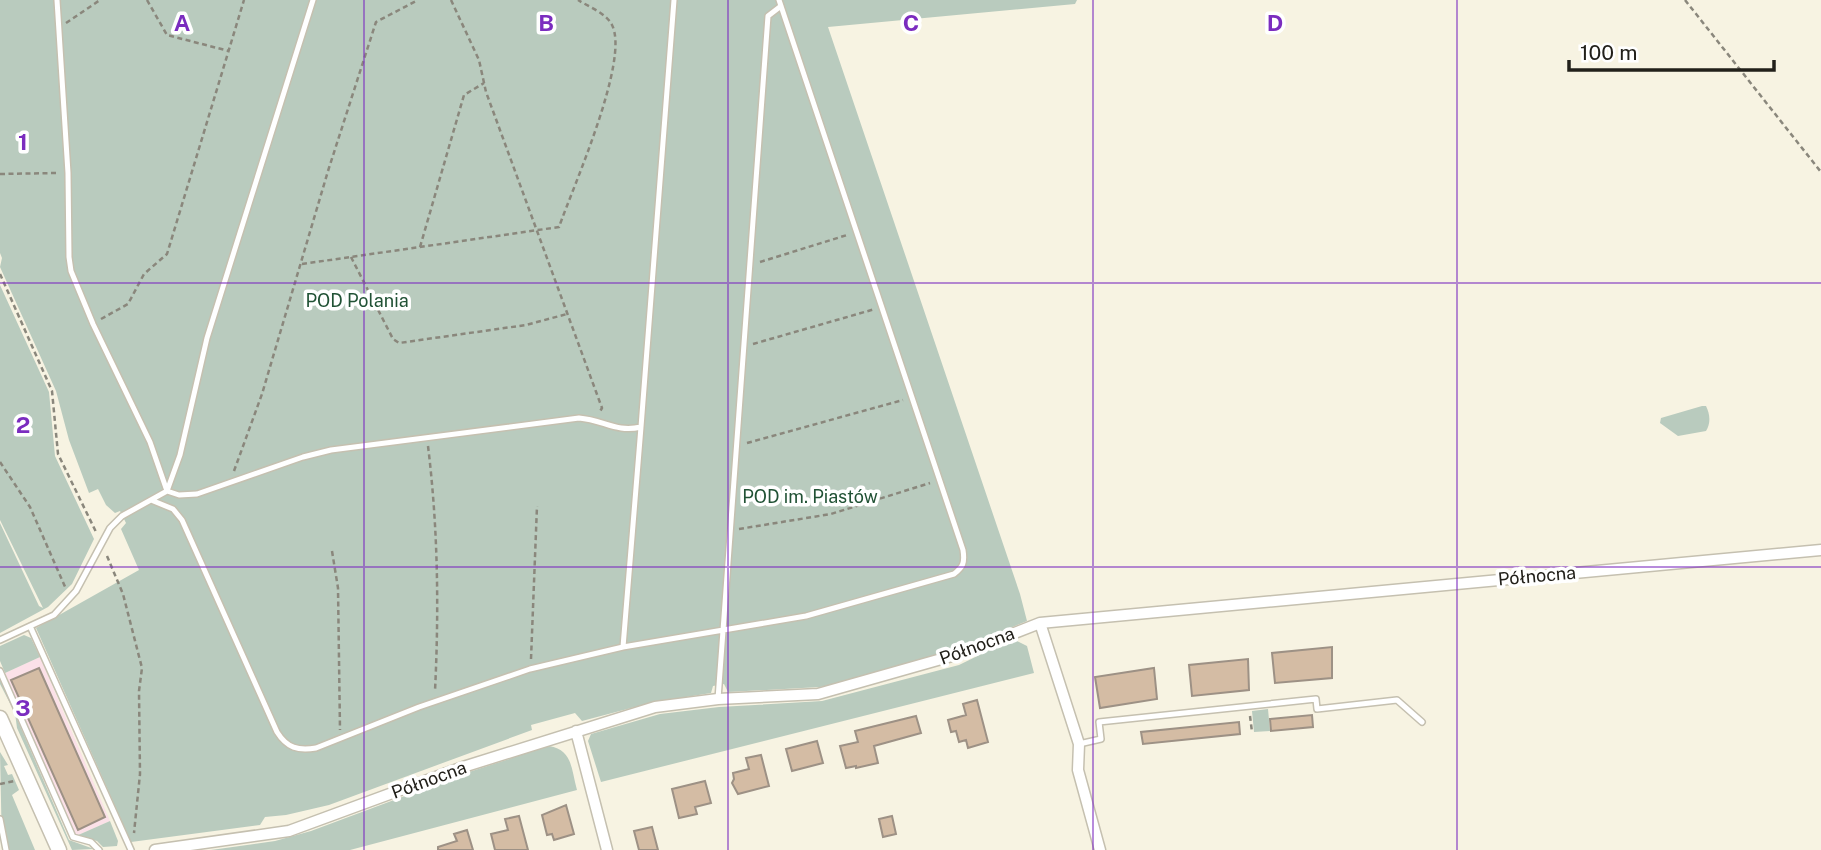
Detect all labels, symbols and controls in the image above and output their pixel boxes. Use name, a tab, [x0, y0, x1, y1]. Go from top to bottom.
text: A	[174, 9, 191, 36]
text: B	[538, 9, 554, 36]
text: C	[903, 9, 919, 36]
text: D	[1267, 9, 1283, 36]
scale bar	[1569, 28, 1774, 72]
text: 100 m	[1580, 40, 1637, 65]
text: 1	[18, 128, 28, 155]
park label: POD Polania	[305, 290, 409, 311]
text: 2	[16, 411, 30, 438]
park label: POD im. Piastów	[742, 486, 878, 507]
street label: Północna	[1497, 562, 1577, 589]
street label: Północna	[936, 622, 1017, 669]
text: 3	[15, 694, 31, 721]
street label: Północna	[388, 756, 469, 803]

